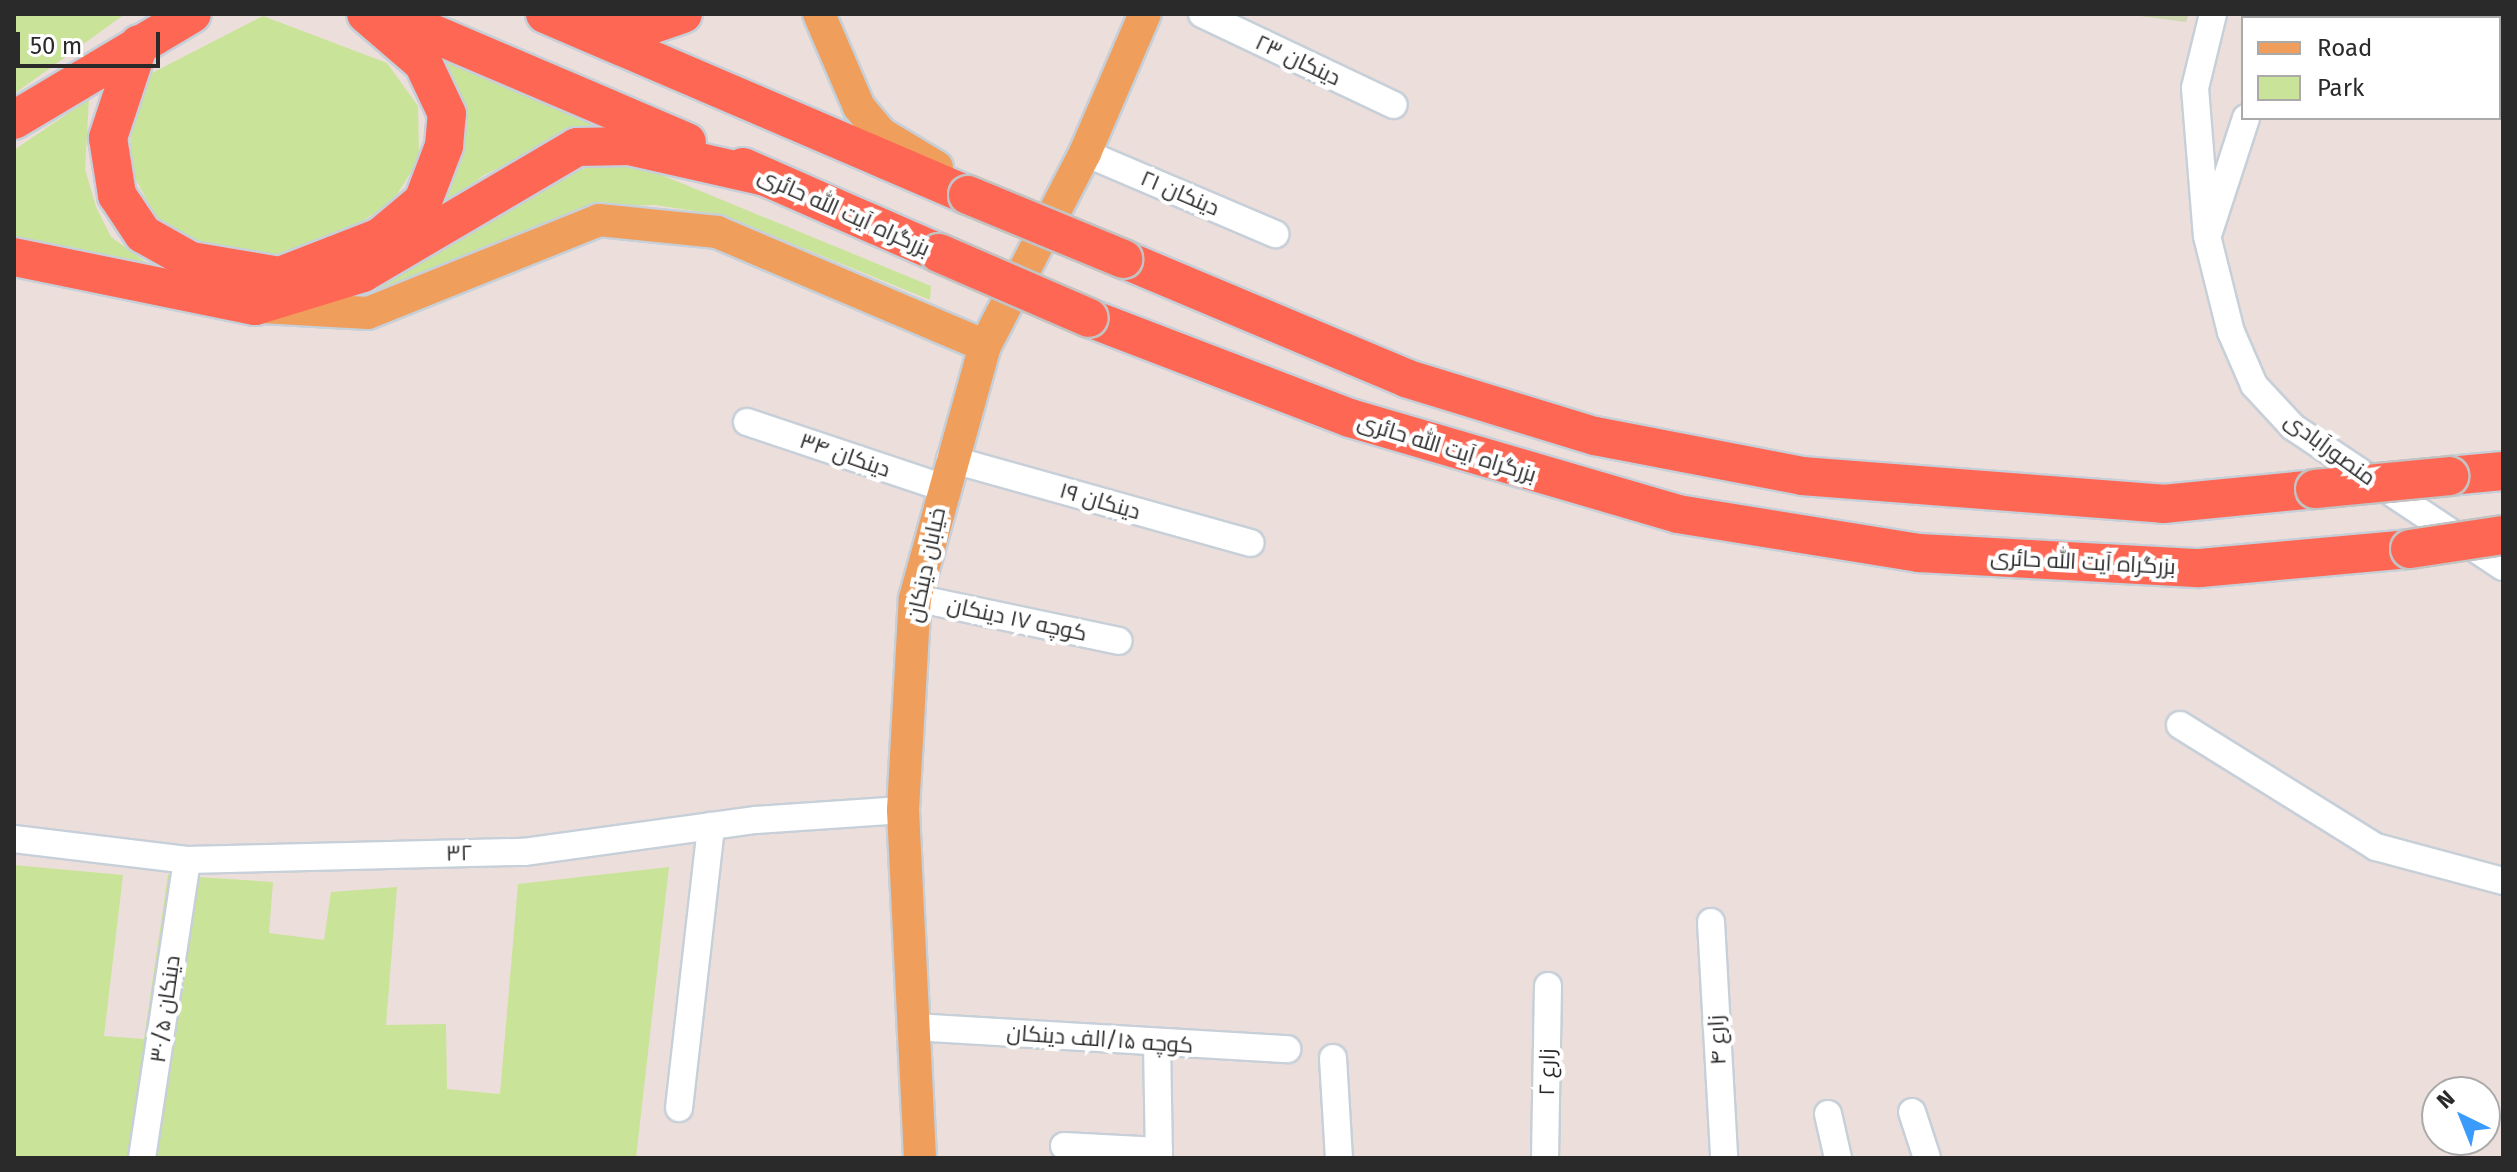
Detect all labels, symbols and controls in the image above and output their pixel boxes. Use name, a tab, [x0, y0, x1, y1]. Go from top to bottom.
scale bar	[20, 16, 164, 66]
legend	[2241, 16, 2501, 120]
street label: ۲۳ دینکان	[1251, 29, 1345, 91]
text: 50 m	[30, 32, 82, 60]
text: Road	[2317, 34, 2372, 62]
text: Park	[2317, 74, 2364, 102]
street label: بزرگراه آیت الله حائری	[754, 162, 934, 262]
street label: ۲۱ دینکان	[1137, 165, 1223, 221]
street label: منصورآبادی	[2279, 407, 2381, 491]
street label: بزرگراه آیت الله حائری	[1354, 408, 1540, 488]
street label: ۳۴ دینکان	[796, 427, 894, 483]
street label: ۱۹ دینکان	[1057, 477, 1143, 525]
street label: خیابان دینکان	[901, 505, 951, 625]
street label: بزرگراه آیت الله حائری	[1990, 544, 2176, 580]
street label: کوچه ۱۷ دینکان	[945, 591, 1089, 647]
street label: ۳۲	[446, 840, 472, 866]
street label: ۳۰/۵ دینکان	[144, 954, 186, 1064]
street label: ۴ زارع	[1703, 1014, 1731, 1066]
street label: کوچه ۱۵/الف دینکان	[1006, 1019, 1194, 1059]
street label: ۲ زارع	[1533, 1048, 1561, 1096]
north arrow	[2421, 1076, 2501, 1156]
text: N	[2431, 1085, 2460, 1114]

